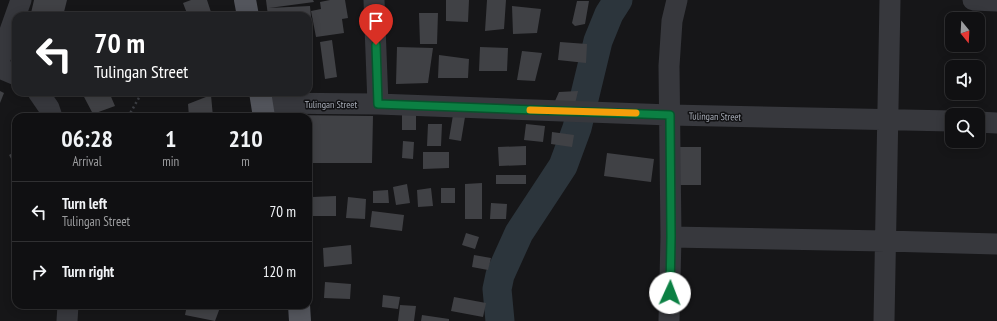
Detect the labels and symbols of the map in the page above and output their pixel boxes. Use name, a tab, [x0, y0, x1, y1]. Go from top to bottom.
pin	[359, 4, 393, 45]
north arrow	[945, 12, 985, 52]
street label: Tulingan Street	[305, 98, 357, 111]
street label: Tulingan Street	[689, 110, 742, 123]
position arrow	[649, 272, 691, 314]

